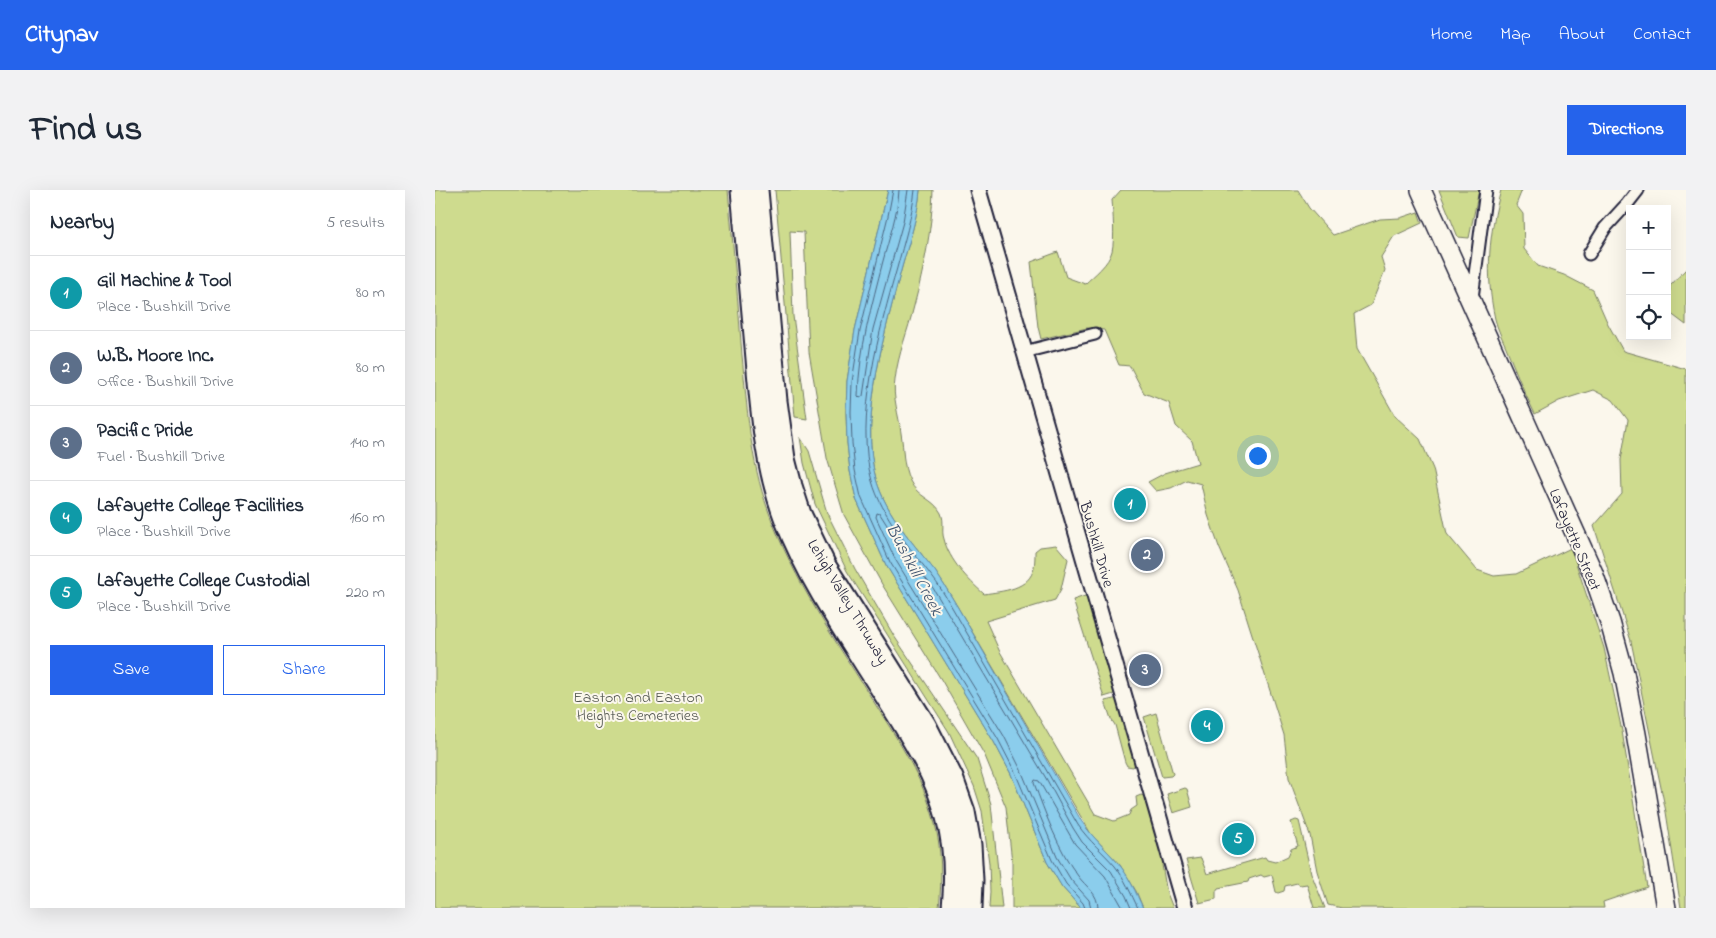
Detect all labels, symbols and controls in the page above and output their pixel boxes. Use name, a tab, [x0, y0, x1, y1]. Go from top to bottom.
text: Citynav	[25, 18, 98, 53]
text: Home	[1431, 22, 1472, 48]
text: Map	[1500, 22, 1531, 48]
text: About	[1559, 22, 1605, 48]
text: Contact	[1633, 22, 1691, 48]
text: Find us	[30, 105, 142, 156]
button: Directions	[1567, 105, 1686, 155]
map controls	[1626, 205, 1671, 340]
button: +	[1626, 205, 1671, 250]
text: Nearby	[50, 208, 114, 238]
text: 5 results	[326, 211, 385, 235]
button: −	[1626, 250, 1671, 295]
text: Gil Machine & Tool	[97, 268, 232, 295]
text: 1	[63, 281, 69, 305]
text: 80 m	[356, 281, 385, 305]
text: Place · Bushkill Drive	[97, 295, 231, 319]
button: locate	[1626, 295, 1671, 340]
text: W.B. Moore Inc.	[97, 343, 214, 370]
text: 2	[62, 356, 70, 380]
text: 80 m	[356, 356, 385, 380]
text: Office · Bushkill Drive	[97, 370, 234, 394]
text: Pacific Pride	[97, 418, 193, 445]
text: 3	[63, 431, 69, 455]
text: 140 m	[350, 431, 385, 455]
your location	[1245, 443, 1271, 469]
text: Fuel · Bushkill Drive	[97, 445, 225, 469]
pin: 1	[1114, 485, 1146, 523]
street label: Lafayette Street	[1542, 485, 1607, 595]
text: Lafayette College Facilities	[97, 493, 304, 520]
street label: Bushkill Drive	[1072, 498, 1120, 591]
text: 4	[63, 506, 69, 530]
text: 160 m	[350, 506, 385, 530]
water label: Bushkill Creek	[878, 519, 949, 622]
text: Place · Bushkill Drive	[97, 520, 231, 544]
street label: Lehigh Valley Thruway	[800, 535, 894, 669]
pin: 2	[1131, 536, 1163, 574]
text: Lafayette College Custodial	[97, 568, 310, 595]
text: 5	[61, 581, 71, 605]
text: 220 m	[346, 581, 385, 605]
text: Place · Bushkill Drive	[97, 595, 231, 619]
button: Save	[50, 645, 213, 695]
button: Share	[223, 645, 385, 695]
pin: 3	[1129, 651, 1161, 689]
park label: Easton and Easton Heights Cemeteries	[573, 686, 703, 728]
pin: 4	[1191, 707, 1223, 745]
pin: 5	[1222, 820, 1254, 858]

